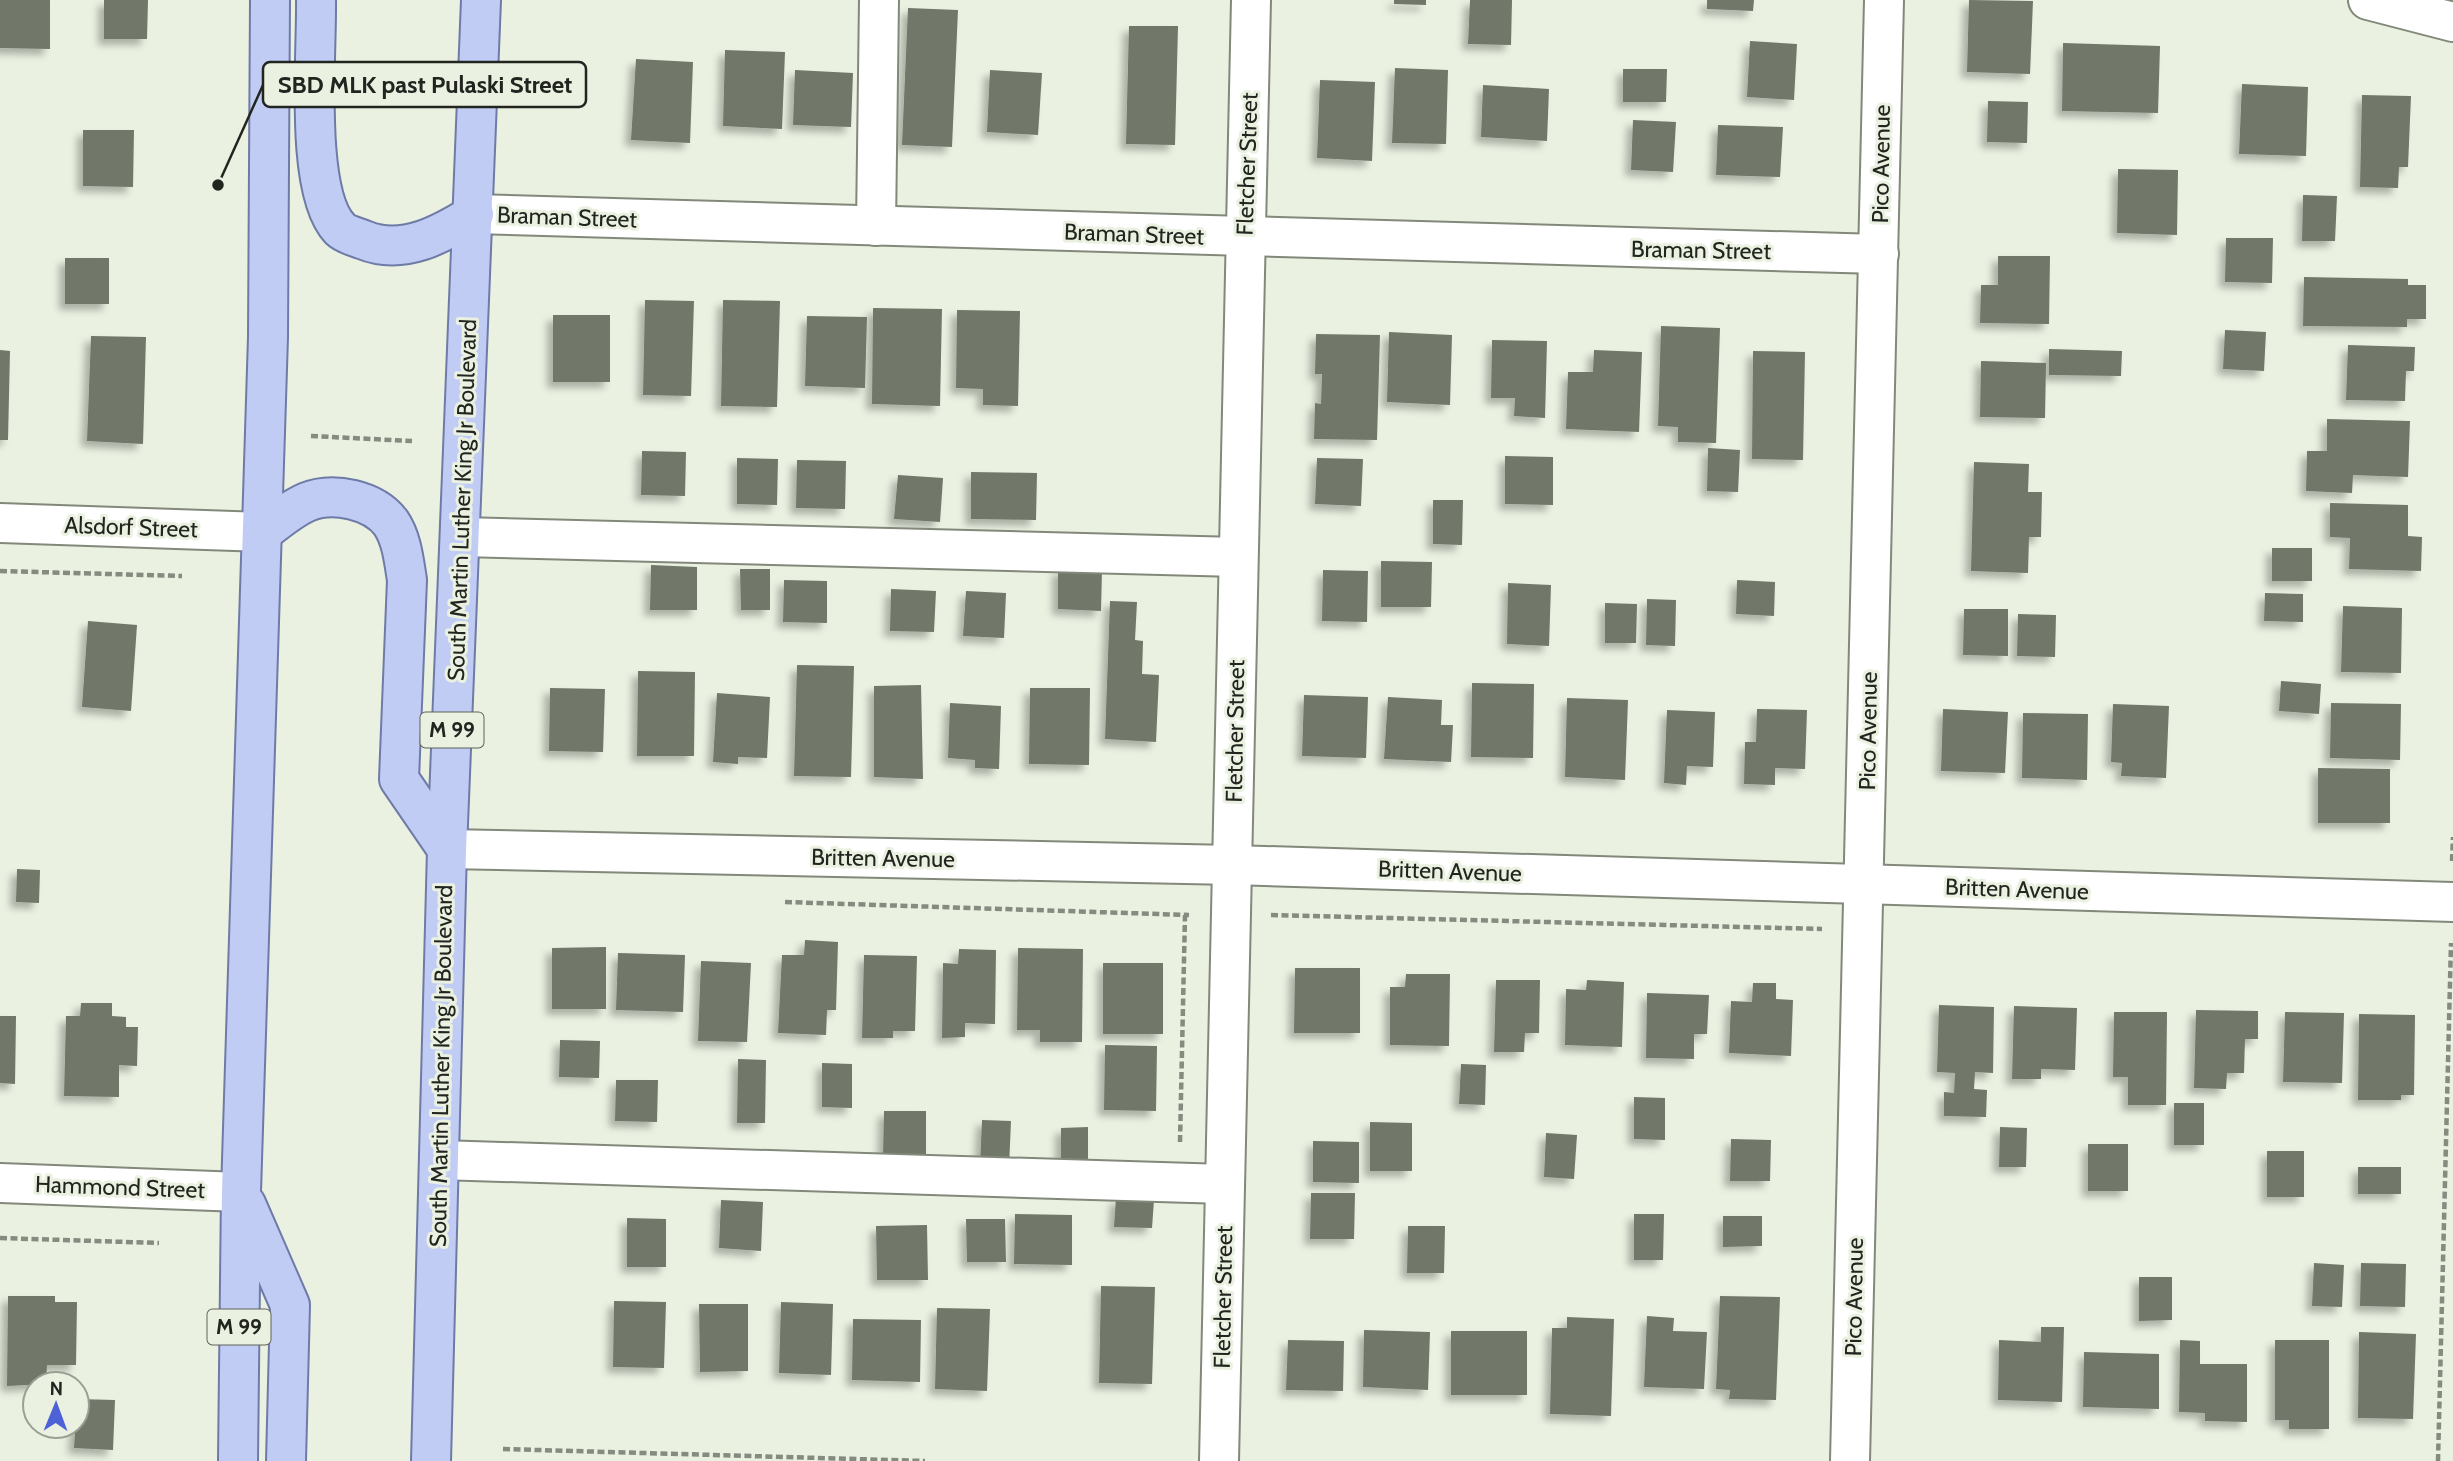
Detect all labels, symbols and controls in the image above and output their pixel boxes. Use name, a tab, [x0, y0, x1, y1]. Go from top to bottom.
callout: SBD MLK past Pulaski Street	[263, 62, 586, 107]
text: SBD MLK past Pulaski Street	[278, 70, 572, 99]
street label: Fletcher Street	[1231, 92, 1263, 236]
street label: Pico Avenue	[1866, 104, 1896, 224]
street label: Braman Street	[497, 201, 638, 233]
street label: Braman Street	[1064, 218, 1205, 250]
street label: Braman Street	[1631, 235, 1772, 265]
street label: South Martin Luther King Jr Boulevard	[442, 318, 482, 682]
street label: Alsdorf Street	[64, 511, 198, 543]
street label: Fletcher Street	[1220, 659, 1250, 803]
street label: Pico Avenue	[1853, 671, 1883, 791]
road number: M 99	[420, 712, 484, 748]
street label: Britten Avenue	[811, 843, 955, 873]
street label: Britten Avenue	[1378, 854, 1523, 888]
street label: Britten Avenue	[1945, 872, 2090, 906]
street label: South Martin Luther King Jr Boulevard	[424, 885, 458, 1247]
street label: Hammond Street	[35, 1170, 206, 1204]
street label: Fletcher Street	[1208, 1225, 1238, 1369]
street label: Pico Avenue	[1839, 1237, 1869, 1357]
road number: M 99	[208, 1310, 270, 1344]
north arrow	[21, 1370, 91, 1440]
text: N	[49, 1377, 63, 1400]

